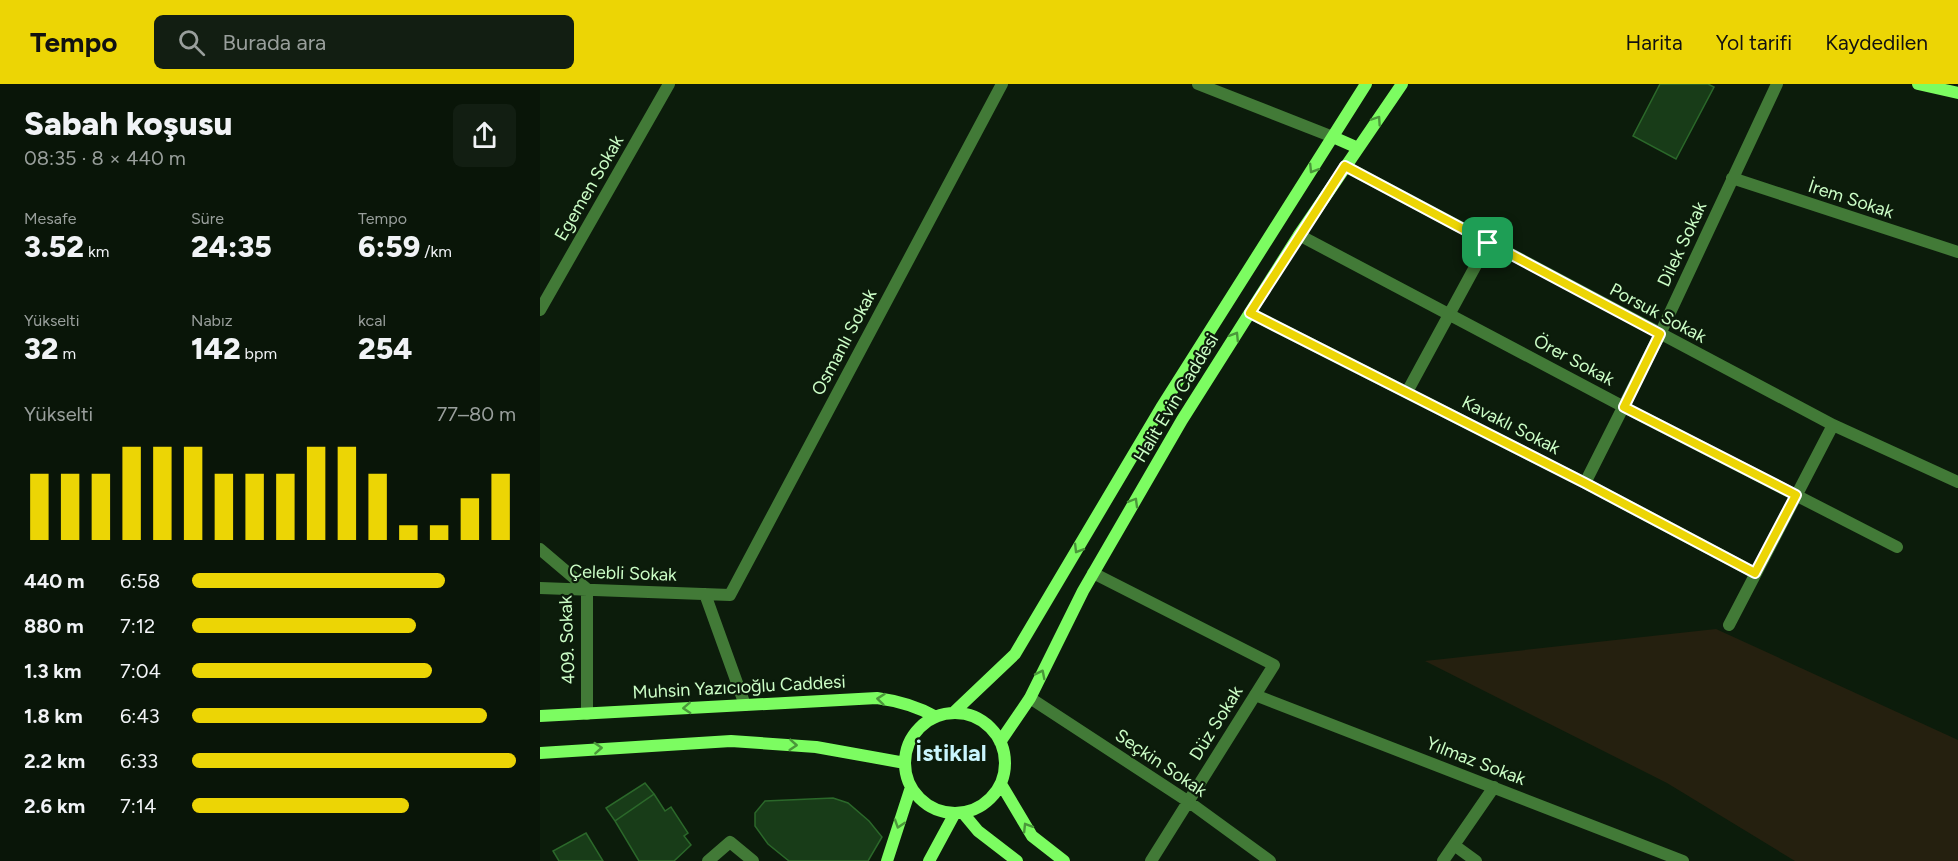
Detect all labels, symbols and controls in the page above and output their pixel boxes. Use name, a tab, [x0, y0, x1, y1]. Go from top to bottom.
search box	[154, 15, 574, 69]
text: Tempo	[30, 25, 118, 59]
icon: search	[175, 26, 208, 59]
text: Burada ara	[223, 29, 326, 56]
text: Harita	[1626, 30, 1683, 55]
text: Yol tarifi	[1716, 30, 1792, 55]
text: Kaydedilen	[1825, 30, 1928, 55]
text: Sabah koşusu	[24, 104, 232, 143]
button: share	[453, 104, 516, 167]
one-way arrow	[1370, 116, 1381, 127]
street label: Egemen Sokak	[550, 131, 628, 245]
text: 08:35 · 8 × 440 m	[24, 146, 186, 170]
one-way arrow	[1309, 162, 1320, 173]
street label: İrem Sokak	[1806, 175, 1897, 223]
street label: Dilek Sokak	[1653, 198, 1711, 290]
text: Mesafe	[24, 209, 76, 228]
text: Süre	[191, 209, 224, 228]
text: Tempo	[358, 209, 407, 228]
pin	[1462, 217, 1513, 268]
icon: arrive	[1471, 226, 1504, 259]
text: 3.52	[24, 228, 84, 265]
text: 24:35	[191, 228, 272, 265]
text: 6:59	[358, 228, 420, 265]
text: km	[84, 242, 109, 261]
text: /km	[420, 242, 452, 261]
street label: Porsuk Sokak	[1606, 278, 1710, 348]
street label: Osmanlı Sokak	[807, 285, 881, 399]
text: Yükselti	[24, 311, 79, 330]
text: Nabız	[191, 311, 233, 330]
text: kcal	[358, 311, 386, 330]
text: 32	[24, 330, 58, 367]
text: 142	[191, 330, 241, 367]
text: 254	[358, 330, 412, 367]
street label: Halit Evin Caddesi	[1129, 330, 1223, 466]
street label: Örer Sokak	[1530, 330, 1618, 391]
one-way arrow	[1228, 332, 1240, 342]
text: m	[58, 344, 76, 363]
text: bpm	[241, 344, 277, 363]
street label: Kavaklı Sokak	[1458, 391, 1564, 459]
text: Yükselti	[24, 402, 93, 426]
text: 77–80 m	[436, 402, 516, 426]
one-way arrow	[1127, 498, 1138, 508]
one-way arrow	[1073, 543, 1085, 553]
street label: Çelebli Sokak	[569, 560, 677, 586]
text: 440 m	[24, 569, 84, 593]
text: 6:58	[120, 569, 160, 593]
street label: 409. Sokak	[554, 595, 580, 685]
text: 880 m	[24, 614, 84, 638]
text: 7:12	[120, 614, 155, 638]
text: 1.3 km	[24, 659, 81, 683]
text: 7:04	[120, 659, 161, 683]
one-way arrow	[1034, 669, 1045, 680]
street label: Muhsin Yazıcıoğlu Caddesi	[632, 670, 846, 704]
street label: Düz Sokak	[1185, 681, 1248, 764]
one-way arrow	[877, 693, 886, 706]
one-way arrow	[682, 701, 691, 714]
text: 1.8 km	[24, 704, 83, 728]
text: 6:43	[120, 704, 160, 728]
street label: Seçkin Sokak	[1111, 724, 1211, 802]
street label: Yılmaz Sokak	[1423, 732, 1529, 790]
one-way arrow	[788, 738, 797, 751]
district label: İstiklal	[915, 738, 987, 767]
one-way arrow	[594, 742, 603, 755]
text: 2.2 km	[24, 749, 85, 773]
text: 6:33	[120, 749, 158, 773]
text: 2.6 km	[24, 794, 85, 818]
text: 7:14	[120, 794, 156, 818]
one-way arrow	[893, 818, 906, 829]
one-way arrow	[1022, 823, 1034, 833]

